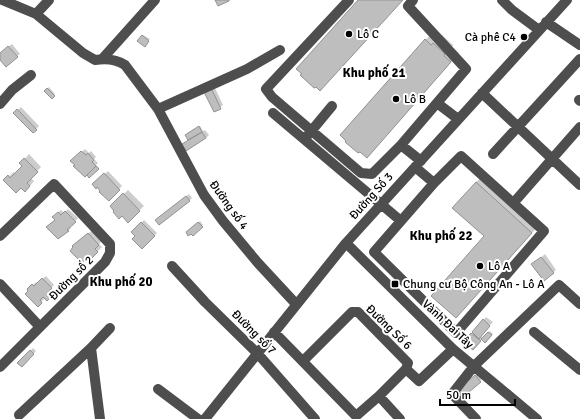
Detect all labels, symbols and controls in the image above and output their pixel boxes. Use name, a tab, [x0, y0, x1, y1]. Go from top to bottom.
place label: Lô C	[357, 27, 379, 42]
marker: Lô C	[344, 29, 354, 39]
place label: Cà phê C4	[465, 30, 517, 45]
marker: Cà phê C4	[519, 32, 529, 42]
district label: Khu phố 21	[343, 64, 405, 81]
place label: Lô B	[404, 92, 426, 107]
marker: Lô B	[391, 94, 401, 104]
street label: Đường Số 3	[346, 170, 396, 223]
street label: Đường số 4	[206, 178, 252, 233]
district label: Khu phố 22	[410, 227, 472, 244]
street label: Đường số 2	[46, 253, 97, 304]
place label: Lô A	[488, 259, 511, 274]
marker: Lô A	[475, 261, 485, 271]
district label: Khu phố 20	[90, 273, 152, 290]
place label: Chung cư Bộ Công An - Lô A	[403, 277, 545, 292]
marker: Chung cư Bộ Công An - Lô A	[390, 279, 400, 289]
street label: Vành Đai Tây	[419, 297, 477, 352]
street label: Đường Số 6	[362, 302, 415, 353]
street label: Đường số 7	[228, 307, 279, 358]
scale bar	[440, 381, 515, 407]
text: 50 m	[446, 388, 471, 403]

